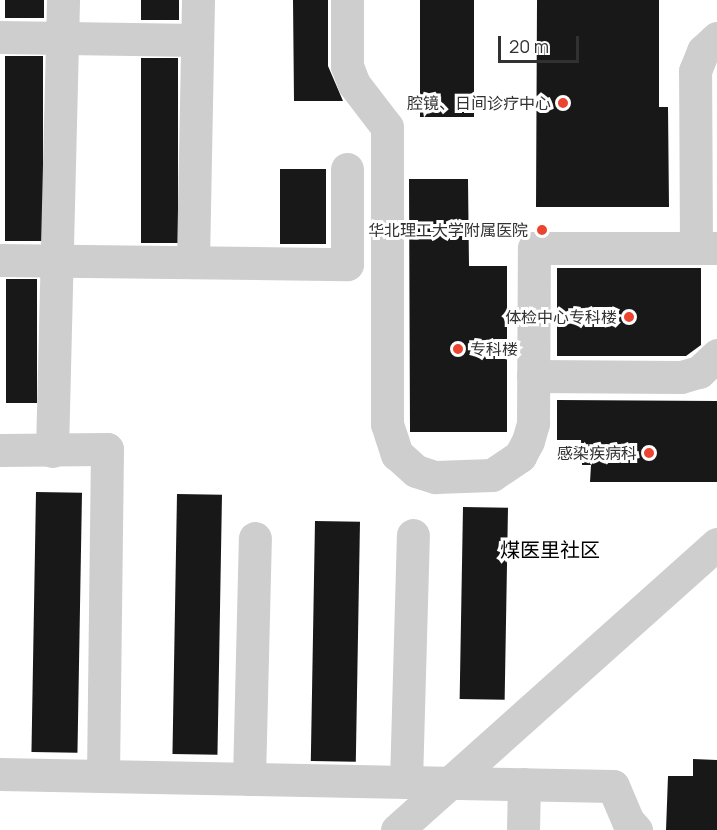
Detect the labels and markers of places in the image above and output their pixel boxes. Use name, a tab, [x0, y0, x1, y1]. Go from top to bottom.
place label: 腔镜、日间诊疗中心	[407, 93, 551, 113]
marker: 腔镜、日间诊疗中心	[556, 96, 570, 110]
place label: 华北理工大学附属医院	[368, 220, 528, 240]
marker: 华北理工大学附属医院	[533, 221, 551, 239]
place label: 体检中心专科楼	[505, 307, 617, 327]
marker: 体检中心专科楼	[622, 310, 636, 324]
place label: 专科楼	[470, 339, 518, 359]
marker: 专科楼	[451, 342, 465, 356]
place label: 感染疾病科	[557, 443, 637, 463]
marker: 感染疾病科	[642, 446, 656, 460]

